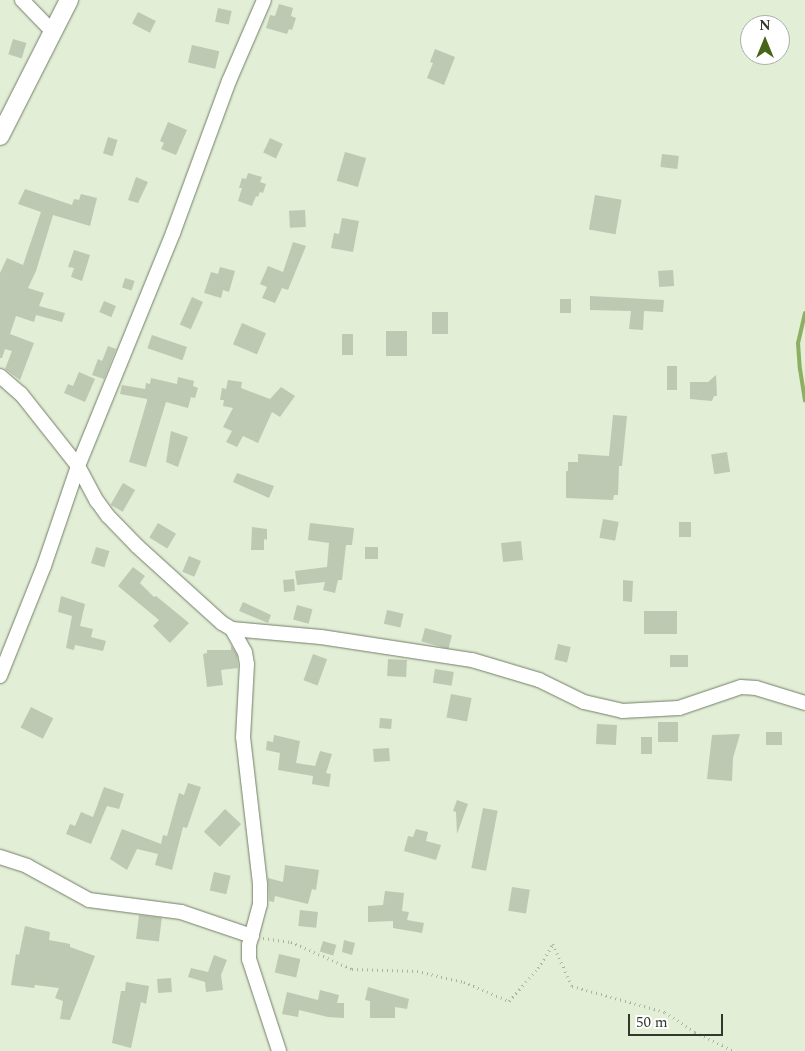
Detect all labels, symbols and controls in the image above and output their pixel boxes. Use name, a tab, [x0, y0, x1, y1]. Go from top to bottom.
north arrow	[740, 15, 790, 65]
text: N	[759, 15, 771, 36]
scale bar	[630, 1004, 725, 1036]
text: 50 m	[636, 1011, 668, 1034]

